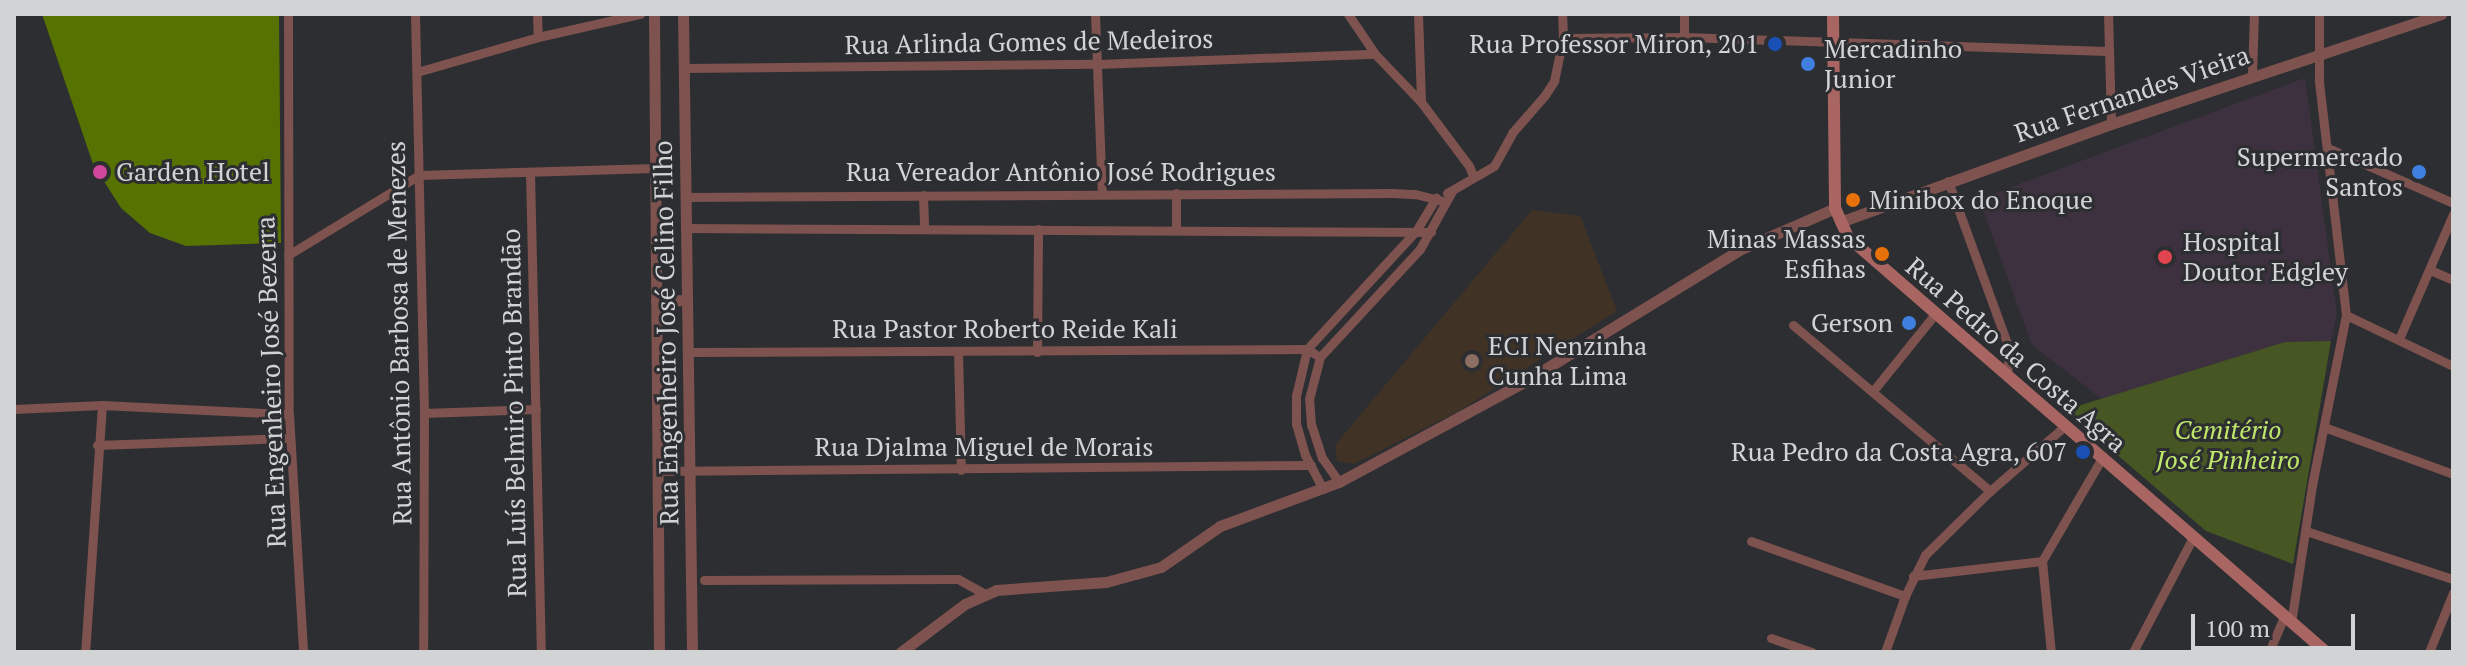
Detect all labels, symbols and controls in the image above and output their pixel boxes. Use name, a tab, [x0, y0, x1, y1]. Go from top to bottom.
street label: Rua Arlinda Gomes de Medeiros	[844, 23, 1214, 61]
place label: Rua Professor Miron, 201	[1468, 28, 1759, 60]
place label: Mercadinho Junior	[1824, 33, 1962, 94]
marker: Rua Professor Miron, 201	[1766, 35, 1784, 53]
street label: Rua Fernandes Vieira	[2010, 39, 2254, 149]
marker: Mercadinho Junior	[1799, 55, 1817, 73]
street label: Rua Antônio Barbosa de Menezes	[380, 140, 418, 526]
street label: Rua Engenheiro José Celino Filho	[647, 140, 685, 526]
place label: Supermercado Santos	[2237, 141, 2403, 202]
place label: Garden Hotel	[116, 156, 270, 188]
street label: Rua Vereador Antônio José Rodrigues	[845, 156, 1277, 188]
marker: Garden Hotel	[91, 163, 109, 181]
marker: Supermercado Santos	[2410, 163, 2428, 181]
place label: Minibox do Enoque	[1869, 184, 2093, 216]
marker: Minibox do Enoque	[1844, 191, 1862, 209]
street label: Rua Engenheiro José Bezerra	[250, 216, 292, 548]
place label: Minas Massas Esfihas	[1707, 223, 1866, 284]
place label: Hospital Doutor Edgley	[2183, 226, 2348, 288]
street label: Rua Luís Belmiro Pinto Brandão	[495, 228, 533, 598]
marker: Minas Massas Esfihas	[1873, 245, 1891, 263]
marker: Hospital Doutor Edgley	[2154, 246, 2176, 268]
street label: Rua Pedro da Costa Agra	[1899, 251, 2133, 459]
place label: Gerson	[1811, 307, 1893, 339]
street label: Rua Pastor Roberto Reide Kali	[832, 313, 1178, 345]
marker: Gerson	[1900, 314, 1918, 332]
place label: ECI Nenzinha Cunha Lima	[1488, 330, 1647, 392]
marker: ECI Nenzinha Cunha Lima	[1463, 352, 1481, 370]
park label: Cemitério José Pinheiro	[2156, 414, 2300, 476]
street label: Rua Djalma Miguel de Morais	[815, 431, 1153, 463]
place label: Rua Pedro da Costa Agra, 607	[1730, 436, 2067, 468]
marker: Rua Pedro da Costa Agra, 607	[2074, 443, 2092, 461]
scale bar	[2195, 598, 2359, 648]
text: 100 m	[2205, 612, 2270, 644]

